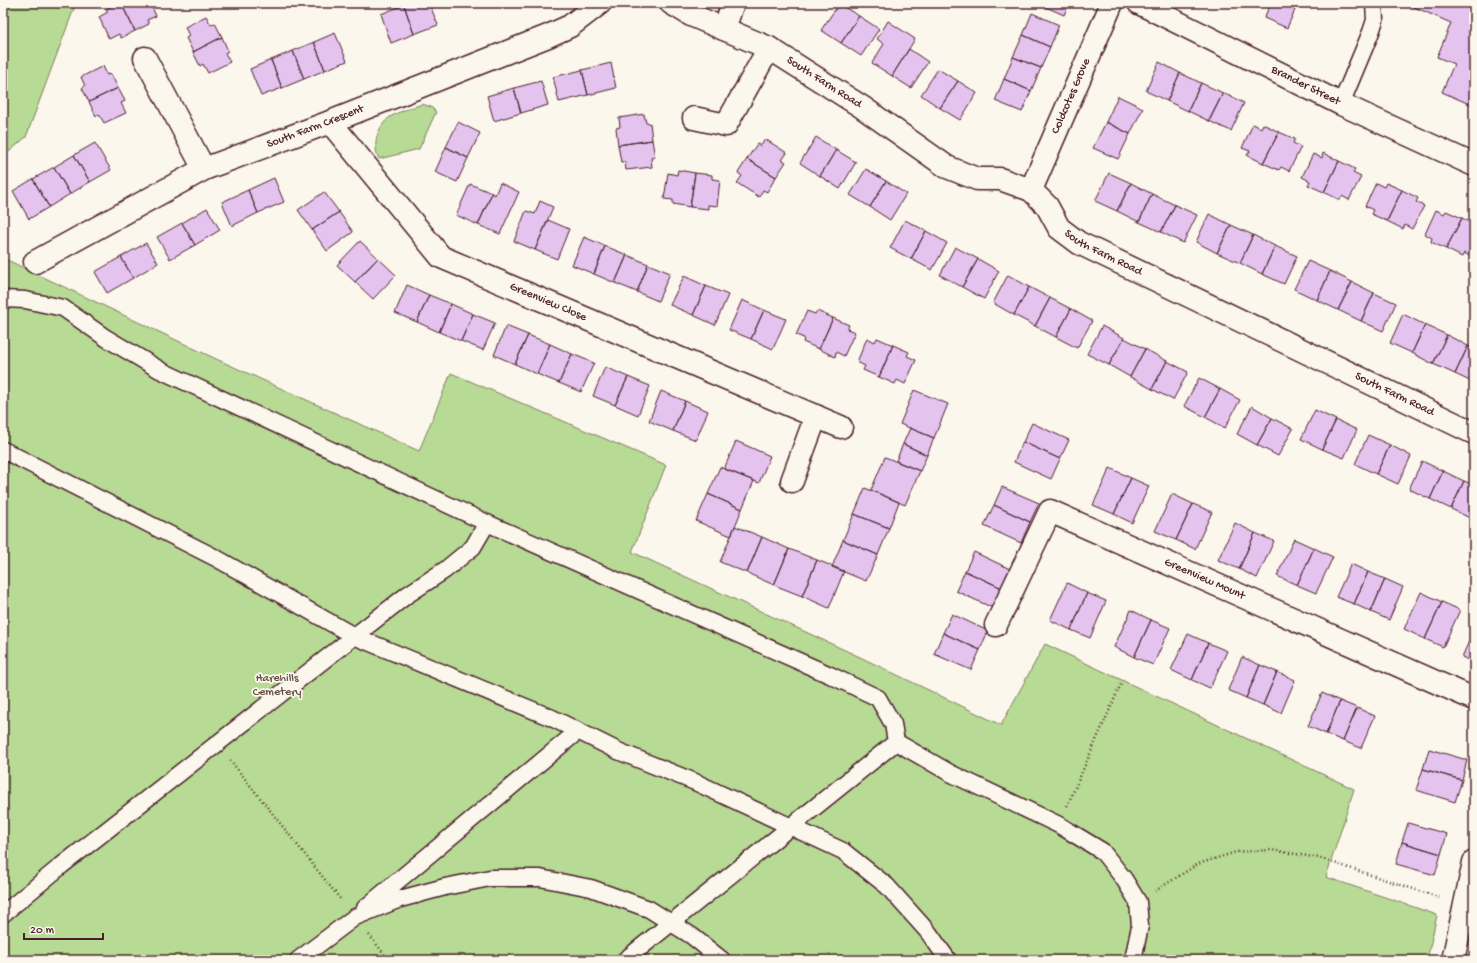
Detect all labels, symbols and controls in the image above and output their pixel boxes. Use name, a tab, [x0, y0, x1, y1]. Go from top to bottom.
street label: South Farm Road	[784, 54, 865, 112]
street label: Coldcotes Grove	[1049, 56, 1094, 136]
street label: Brander Street	[1268, 63, 1343, 110]
street label: South Farm Crescent	[265, 102, 367, 152]
street label: South Farm Road	[1061, 227, 1145, 280]
street label: Greenview Close	[507, 280, 589, 325]
street label: South Farm Road	[1352, 370, 1437, 420]
street label: Greenview Mount	[1162, 555, 1248, 604]
park label: Harehills Cemetery	[253, 672, 301, 700]
scale bar	[24, 915, 103, 941]
text: 20 m	[30, 924, 55, 938]

